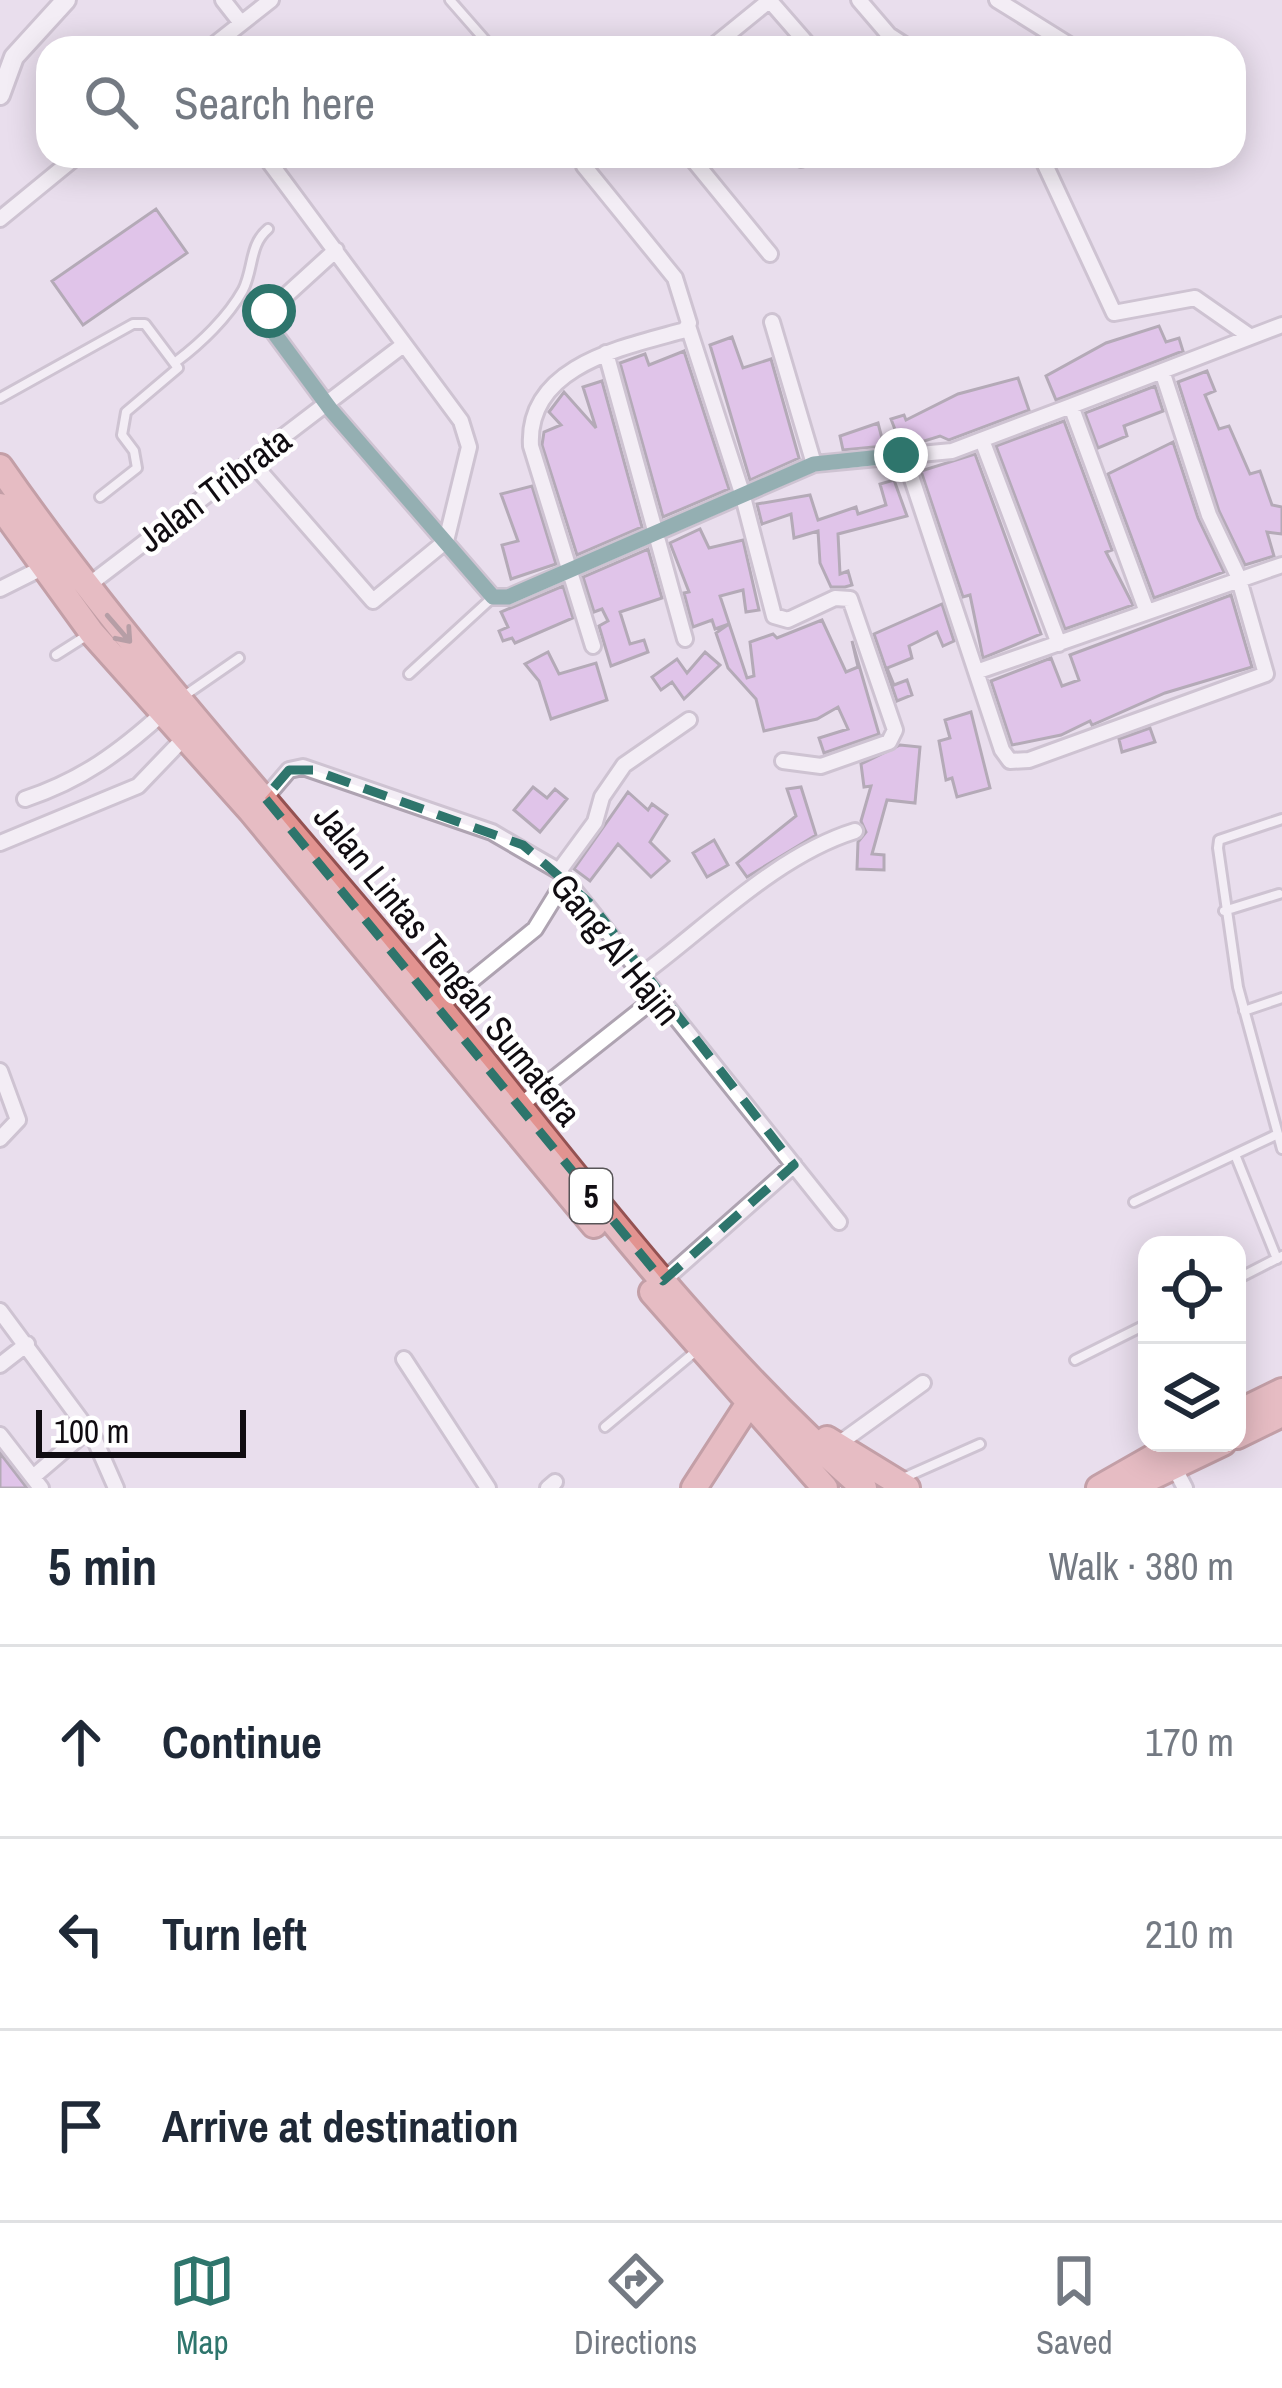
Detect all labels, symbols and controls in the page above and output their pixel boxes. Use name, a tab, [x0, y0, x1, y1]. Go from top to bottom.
search box	[36, 36, 1246, 168]
icon: search	[78, 69, 144, 135]
text: Search here	[174, 72, 375, 133]
route start	[242, 284, 296, 338]
street label: Jalan Tribrata	[127, 416, 301, 562]
route end	[874, 428, 928, 482]
one-way arrow	[105, 613, 132, 644]
street label: Jalan Lintas Tengah Sumatera	[304, 794, 592, 1136]
street label: Gang Al Hajin	[540, 863, 692, 1035]
road number: 5	[570, 1169, 612, 1223]
map controls	[1138, 1236, 1246, 1452]
button: locate	[1138, 1236, 1246, 1344]
button: layers	[1138, 1344, 1246, 1452]
scale bar	[36, 1404, 246, 1457]
text: 100 m	[54, 1409, 129, 1453]
text: 5 min	[48, 1532, 157, 1601]
text: Walk · 380 m	[1049, 1540, 1234, 1592]
icon: ahead	[48, 1709, 114, 1775]
text: Continue	[162, 1711, 322, 1772]
text: 170 m	[1145, 1716, 1234, 1768]
icon: left	[48, 1901, 114, 1967]
text: Turn left	[162, 1903, 307, 1964]
text: 210 m	[1145, 1908, 1234, 1960]
icon: arrive	[48, 2093, 114, 2159]
text: Arrive at destination	[162, 2095, 519, 2156]
tab: Map	[169, 2248, 235, 2364]
tab: Directions	[574, 2248, 697, 2364]
tab: Saved	[1036, 2248, 1113, 2364]

